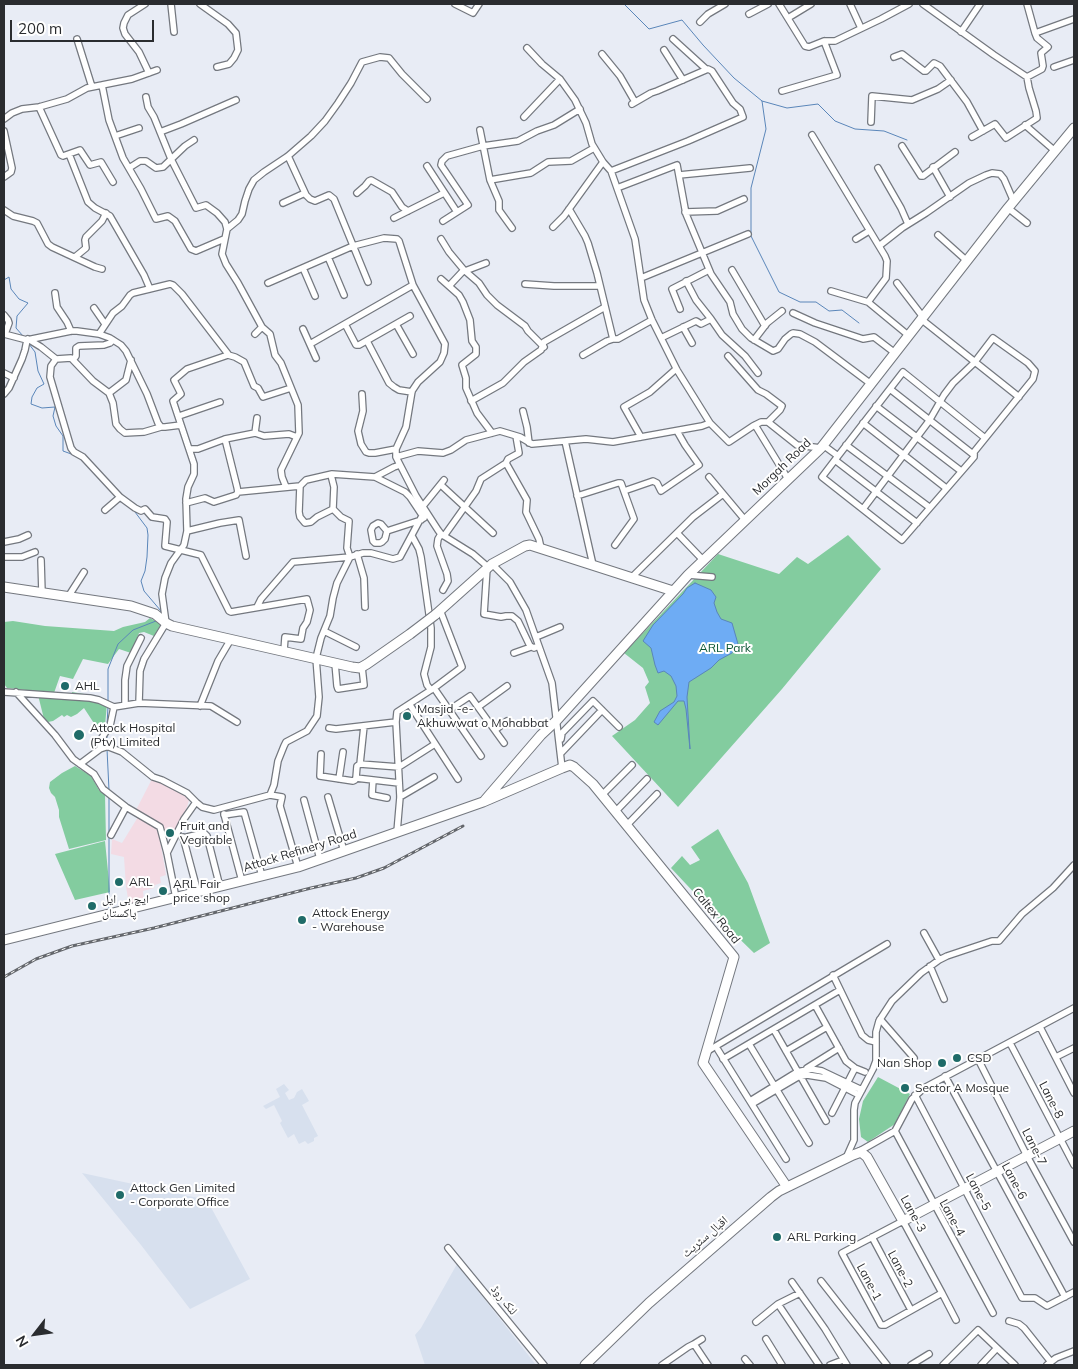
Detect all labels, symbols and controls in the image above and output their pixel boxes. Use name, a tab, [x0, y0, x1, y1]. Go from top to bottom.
scale bar	[12, 10, 156, 42]
text: 200 m	[18, 19, 62, 38]
street label: Morgah Road	[750, 436, 814, 498]
park label: ARL Park	[699, 641, 751, 655]
place label: AHL	[75, 679, 100, 693]
marker: AHL	[59, 680, 71, 692]
place label: Masjid -e- Akhuwwat o Mohabbat	[417, 702, 549, 730]
marker: Masjid -e- Akhuwwat o Mohabbat	[401, 710, 413, 722]
place label: Attock Hospital (Ptv) Limited	[90, 721, 175, 749]
marker: Attock Hospital (Ptv) Limited	[72, 728, 86, 742]
place label: Fruit and Vegitable	[180, 819, 232, 847]
marker: Fruit and Vegitable	[164, 827, 176, 839]
street label: Attock Refinery Road	[242, 827, 358, 875]
place label: ARL	[129, 875, 153, 889]
marker: ARL	[113, 876, 125, 888]
place label: ARL Fair price shop	[173, 877, 230, 905]
marker: ARL Fair price shop	[157, 885, 169, 897]
street label: Caltex Road	[689, 885, 743, 947]
place label: ایچ بی ایل پاکستان	[102, 892, 149, 920]
marker: ایچ بی ایل پاکستان	[86, 900, 98, 912]
place label: Attock Energy - Warehouse	[312, 906, 389, 934]
marker: Attock Energy - Warehouse	[296, 914, 308, 926]
place label: CSD	[967, 1051, 991, 1065]
marker: CSD	[951, 1052, 963, 1064]
place label: Nan Shop	[877, 1056, 932, 1070]
marker: Nan Shop	[936, 1057, 948, 1069]
street label: Lane-8	[1036, 1079, 1066, 1121]
place label: Sector A Mosque	[915, 1081, 1009, 1095]
marker: Sector A Mosque	[899, 1082, 911, 1094]
street label: Lane-7	[1019, 1126, 1049, 1168]
street label: Lane-6	[998, 1160, 1030, 1202]
street label: Lane-5	[962, 1171, 994, 1213]
place label: Attock Gen Limited - Corporate Office	[130, 1181, 235, 1209]
marker: Attock Gen Limited - Corporate Office	[114, 1189, 126, 1201]
street label: Lane-3	[897, 1193, 929, 1235]
street label: Lane-4	[936, 1197, 968, 1239]
street label: اقبال سٹریٹ	[679, 1213, 731, 1261]
place label: ARL Parking	[787, 1230, 856, 1244]
marker: ARL Parking	[771, 1231, 783, 1243]
street label: Lane-2	[884, 1248, 916, 1290]
street label: Lane-1	[853, 1261, 885, 1303]
street label: لنک روڈ	[488, 1282, 520, 1318]
north arrow	[10, 1309, 60, 1359]
text: N	[12, 1332, 32, 1351]

